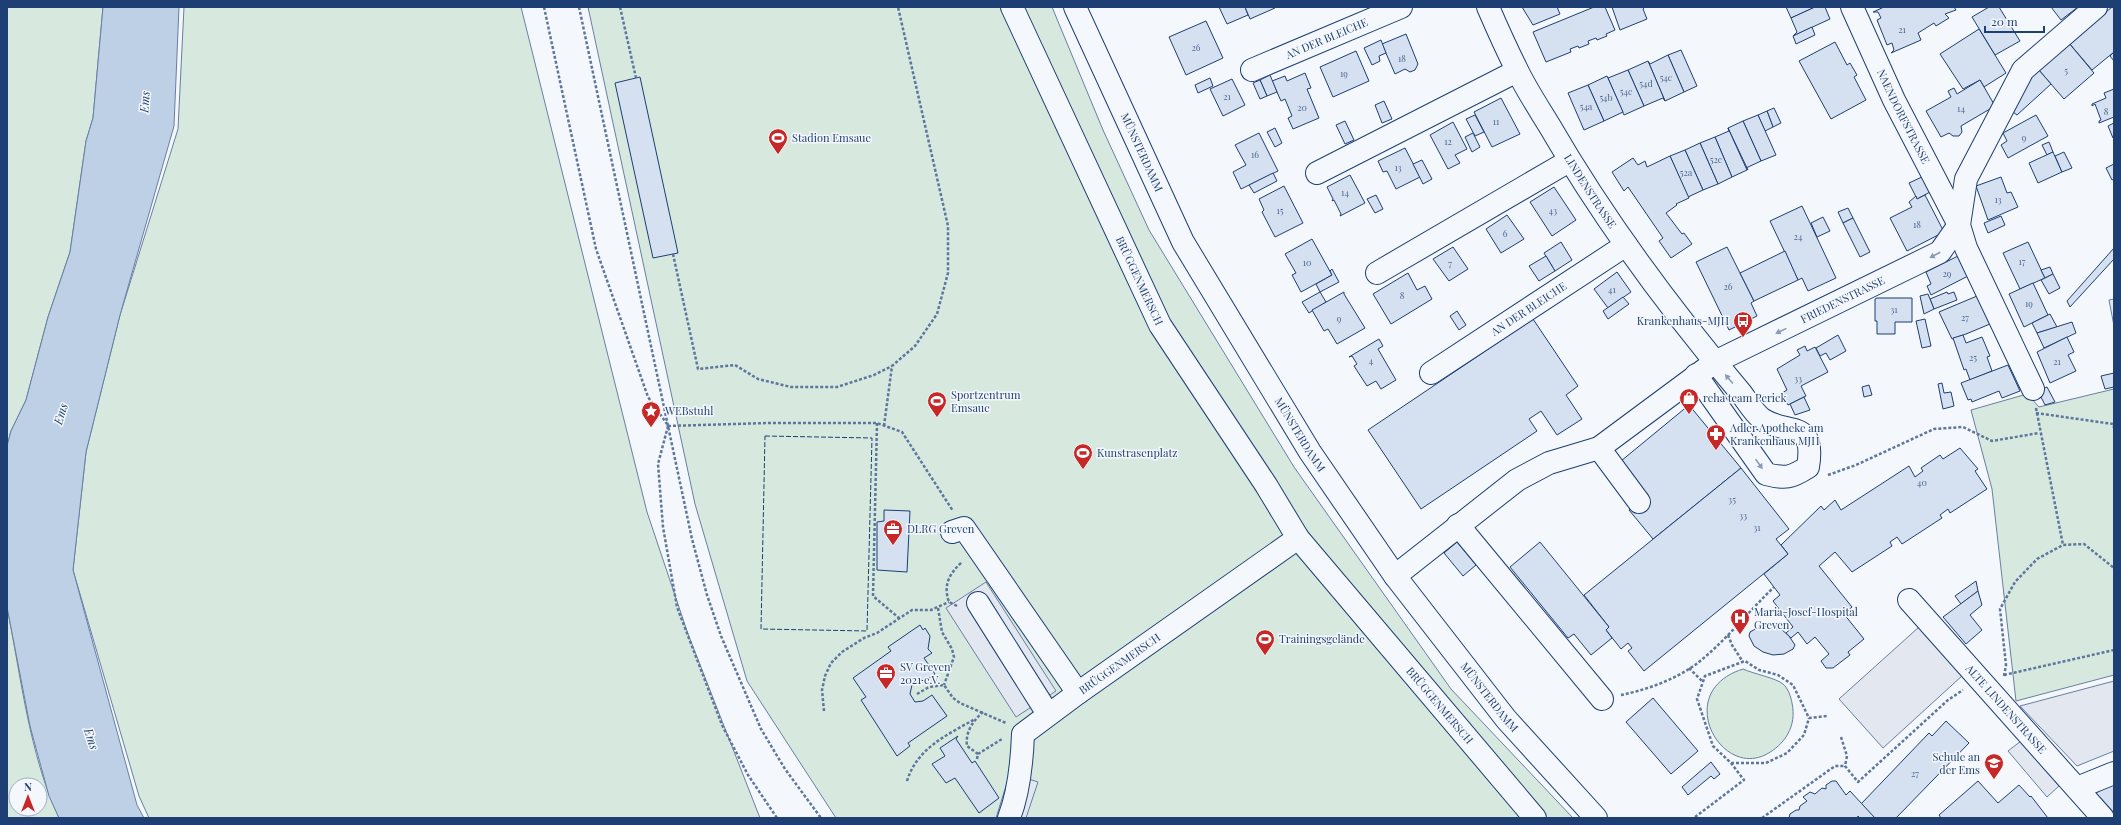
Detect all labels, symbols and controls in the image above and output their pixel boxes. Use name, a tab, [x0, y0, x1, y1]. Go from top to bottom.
scale bar	[1985, 8, 2044, 34]
text: 20 m	[1991, 13, 2018, 29]
street label: AN DER BLEICHE	[1282, 14, 1370, 62]
house number: 21	[1898, 23, 1906, 35]
house number: 26	[1192, 41, 1201, 53]
house number: 18	[1398, 52, 1406, 64]
house number: 5	[2064, 64, 2068, 76]
house number: 19	[1340, 67, 1348, 79]
street label: NAENDORFSTRASSE	[1874, 67, 1934, 166]
house number: 54e	[1660, 71, 1673, 83]
house number: 54d	[1639, 77, 1653, 89]
house number: 54c	[1620, 85, 1633, 97]
water label: Ems	[135, 90, 153, 114]
house number: 21	[1223, 90, 1231, 102]
house number: 54b	[1599, 91, 1613, 103]
house number: 54a	[1580, 100, 1593, 112]
house number: 20	[1297, 101, 1307, 113]
house number: 14	[1957, 102, 1965, 114]
house number: 8	[2104, 105, 2109, 117]
street label: MÜNSTERDAMM	[1118, 110, 1167, 194]
house number: 11	[1493, 115, 1500, 127]
sports icon: Stadion Emsaue	[767, 127, 789, 155]
place label: Stadion Emsaue	[792, 130, 872, 145]
house number: 9	[2022, 131, 2027, 143]
house number: 12	[1444, 135, 1452, 147]
house number: 16	[1251, 148, 1259, 160]
street label: LINDENSTRASSE	[1561, 151, 1620, 231]
house number: 52c	[1710, 153, 1723, 165]
house number: 13	[1394, 161, 1402, 173]
house number: 52a	[1680, 166, 1693, 178]
house number: 14	[1341, 186, 1349, 198]
house number: 13	[1994, 193, 2002, 205]
house number: 15	[1277, 204, 1284, 216]
house number: 43	[1549, 204, 1557, 216]
house number: 18	[1913, 218, 1921, 230]
house number: 6	[1503, 227, 1508, 239]
house number: 24	[1794, 230, 1803, 242]
street label: BRÜGGENMERSCH	[1113, 234, 1167, 328]
one-way arrow	[1929, 251, 1940, 258]
house number: 17	[2019, 255, 2026, 267]
house number: 10	[1303, 256, 1311, 268]
house number: 7	[1448, 257, 1452, 269]
house number: 29	[1943, 267, 1952, 279]
street label: FRIEDENSTRASSE	[1798, 272, 1887, 326]
street label: AN DER BLEICHE	[1487, 278, 1570, 339]
house number: 26	[1724, 280, 1733, 292]
house number: 41	[1608, 283, 1617, 295]
house number: 8	[1400, 289, 1405, 301]
house number: 19	[2025, 297, 2033, 309]
house number: 31	[1890, 303, 1898, 315]
bus stop icon: Krankenhaus-MJH	[1732, 310, 1754, 338]
house number: 27	[1961, 311, 1969, 323]
house number: 9	[1337, 312, 1342, 324]
place label: Krankenhaus-MJH	[1637, 313, 1729, 328]
one-way arrow	[1775, 328, 1786, 334]
house number: 25	[1969, 351, 1977, 363]
house number: 4	[1369, 354, 1374, 366]
house number: 21	[2053, 355, 2061, 367]
house number: 33	[1794, 372, 1802, 384]
one-way arrow	[1725, 374, 1734, 385]
place label: Sportzentrum Emsaue	[951, 387, 1021, 415]
shop icon: reha team Perick	[1678, 387, 1700, 415]
sports icon: Sportzentrum Emsaue	[926, 390, 948, 418]
place label: reha team Perick	[1703, 390, 1787, 405]
street label: MÜNSTERDAMM	[1272, 394, 1330, 475]
place icon: WEBstuhl	[640, 400, 662, 428]
water label: Ems	[49, 401, 71, 427]
place label: WEBstuhl	[664, 403, 713, 418]
place label: Adler Apotheke am Krankenhaus MJH	[1729, 420, 1824, 448]
pharmacy icon: Adler Apotheke am Krankenhaus MJH	[1705, 423, 1727, 451]
sports icon: Kunstrasenplatz	[1072, 442, 1094, 470]
place label: Kunstrasenplatz	[1097, 445, 1178, 460]
one-way arrow	[1755, 459, 1763, 469]
house number: 40	[1917, 476, 1927, 488]
house number: 35	[1728, 493, 1736, 505]
house number: 33	[1739, 509, 1747, 521]
office icon: DLRG Greven	[882, 518, 904, 546]
place label: DLRG Greven	[907, 521, 975, 536]
house number: 31	[1753, 521, 1761, 533]
place label: Maria-Josef-Hospital Greven	[1754, 604, 1858, 632]
hospital icon: Maria-Josef-Hospital Greven	[1729, 607, 1751, 635]
sports icon: Trainingsgelände	[1254, 628, 1276, 656]
street label: BRÜGGENMERSCH	[1076, 629, 1163, 697]
place label: Trainingsgelände	[1279, 631, 1365, 646]
place label: SV Greven 2021 e.V.	[900, 659, 951, 687]
street label: MÜNSTERDAMM	[1458, 659, 1522, 735]
street label: ALTE LINDENSTRASSE	[1962, 660, 2050, 757]
office icon: SV Greven 2021 e.V.	[875, 662, 897, 690]
street label: BRÜGGENMERSCH	[1403, 663, 1477, 747]
water label: Ems	[81, 725, 103, 752]
place label: Schule an der Ems	[1932, 749, 1980, 777]
school or university icon: Schule an der Ems	[1983, 752, 2005, 780]
house number: 27	[1911, 767, 1919, 779]
north arrow	[8, 777, 48, 817]
text: N	[24, 779, 32, 794]

